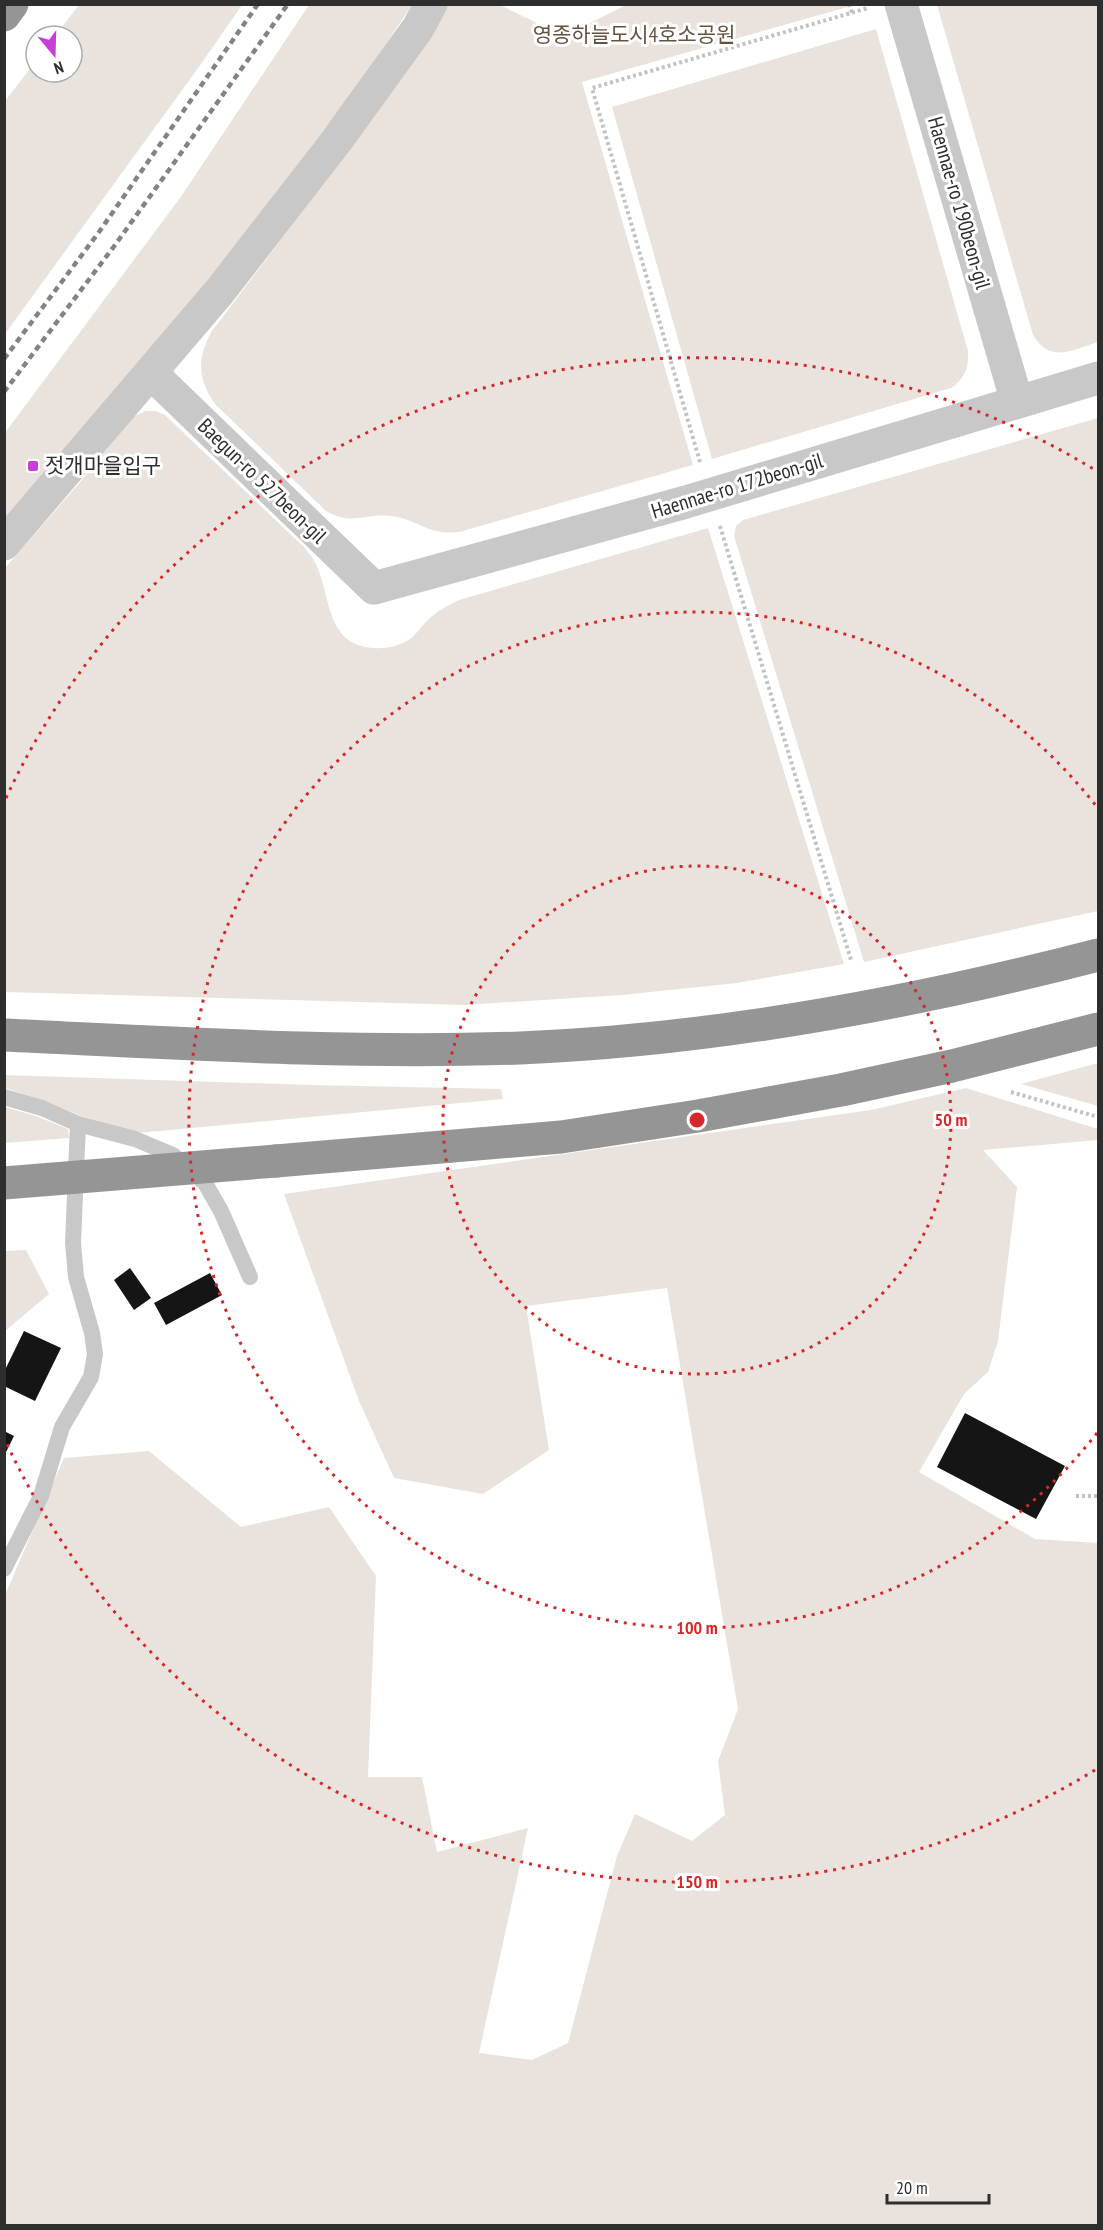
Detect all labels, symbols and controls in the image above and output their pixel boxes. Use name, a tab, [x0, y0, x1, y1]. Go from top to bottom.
park label: 영종하늘도시4호소공원	[533, 21, 735, 48]
north arrow	[24, 24, 84, 84]
text: N	[52, 57, 66, 79]
street label: Haennae-ro 190beon-gil	[922, 114, 997, 292]
street label: Baegun-ro 527beon-gil	[192, 412, 332, 549]
street label: Haennae-ro 172beon-gil	[648, 447, 826, 524]
place label: 젓개마을입구	[45, 452, 161, 479]
marker: 젓개마을입구	[26, 459, 40, 473]
text: 50 m	[935, 1108, 967, 1131]
centre of rings	[687, 1110, 707, 1130]
text: 100 m	[676, 1616, 718, 1639]
text: 150 m	[676, 1870, 718, 1893]
scale bar	[887, 2167, 989, 2205]
text: 20 m	[896, 2176, 928, 2199]

